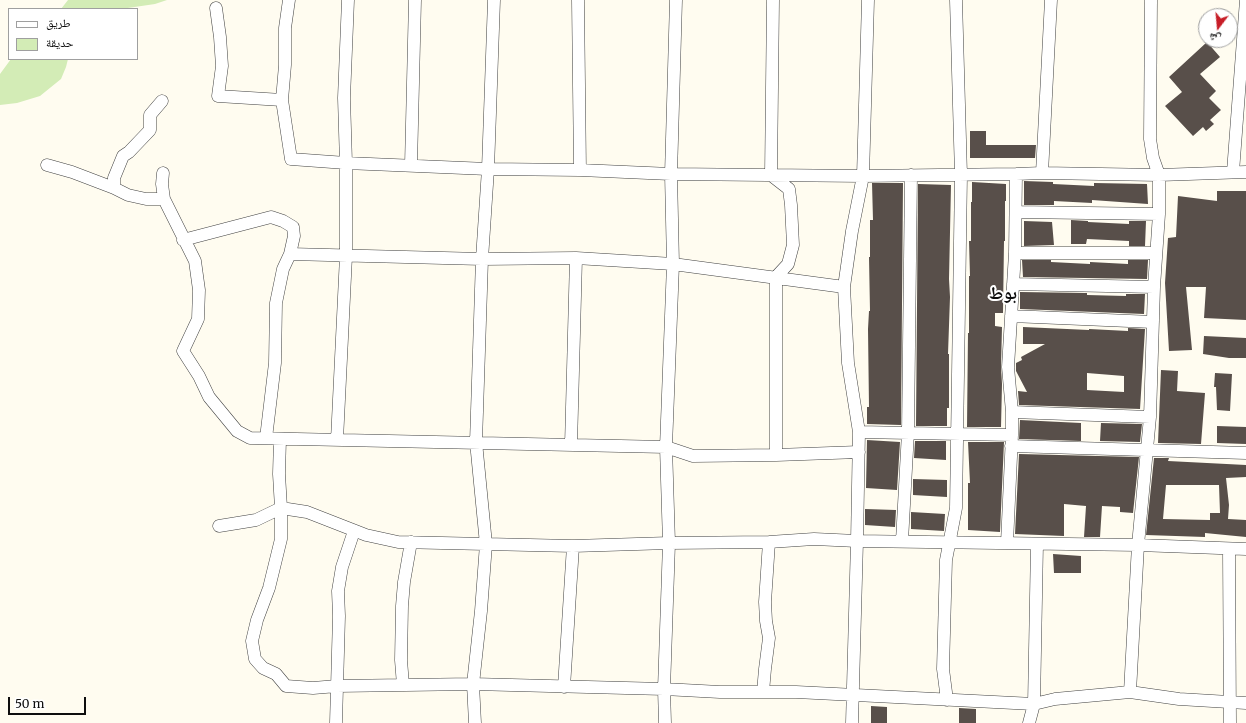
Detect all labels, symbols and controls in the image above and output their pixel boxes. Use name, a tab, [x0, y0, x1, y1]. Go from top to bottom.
legend	[8, 8, 138, 60]
north arrow	[1198, 8, 1238, 48]
text: طريق	[46, 15, 71, 30]
text: ش	[1207, 30, 1223, 47]
text: حديقة	[46, 35, 74, 50]
district label: بوط	[989, 283, 1017, 305]
scale bar	[10, 689, 88, 715]
text: 50 m	[15, 696, 44, 711]

